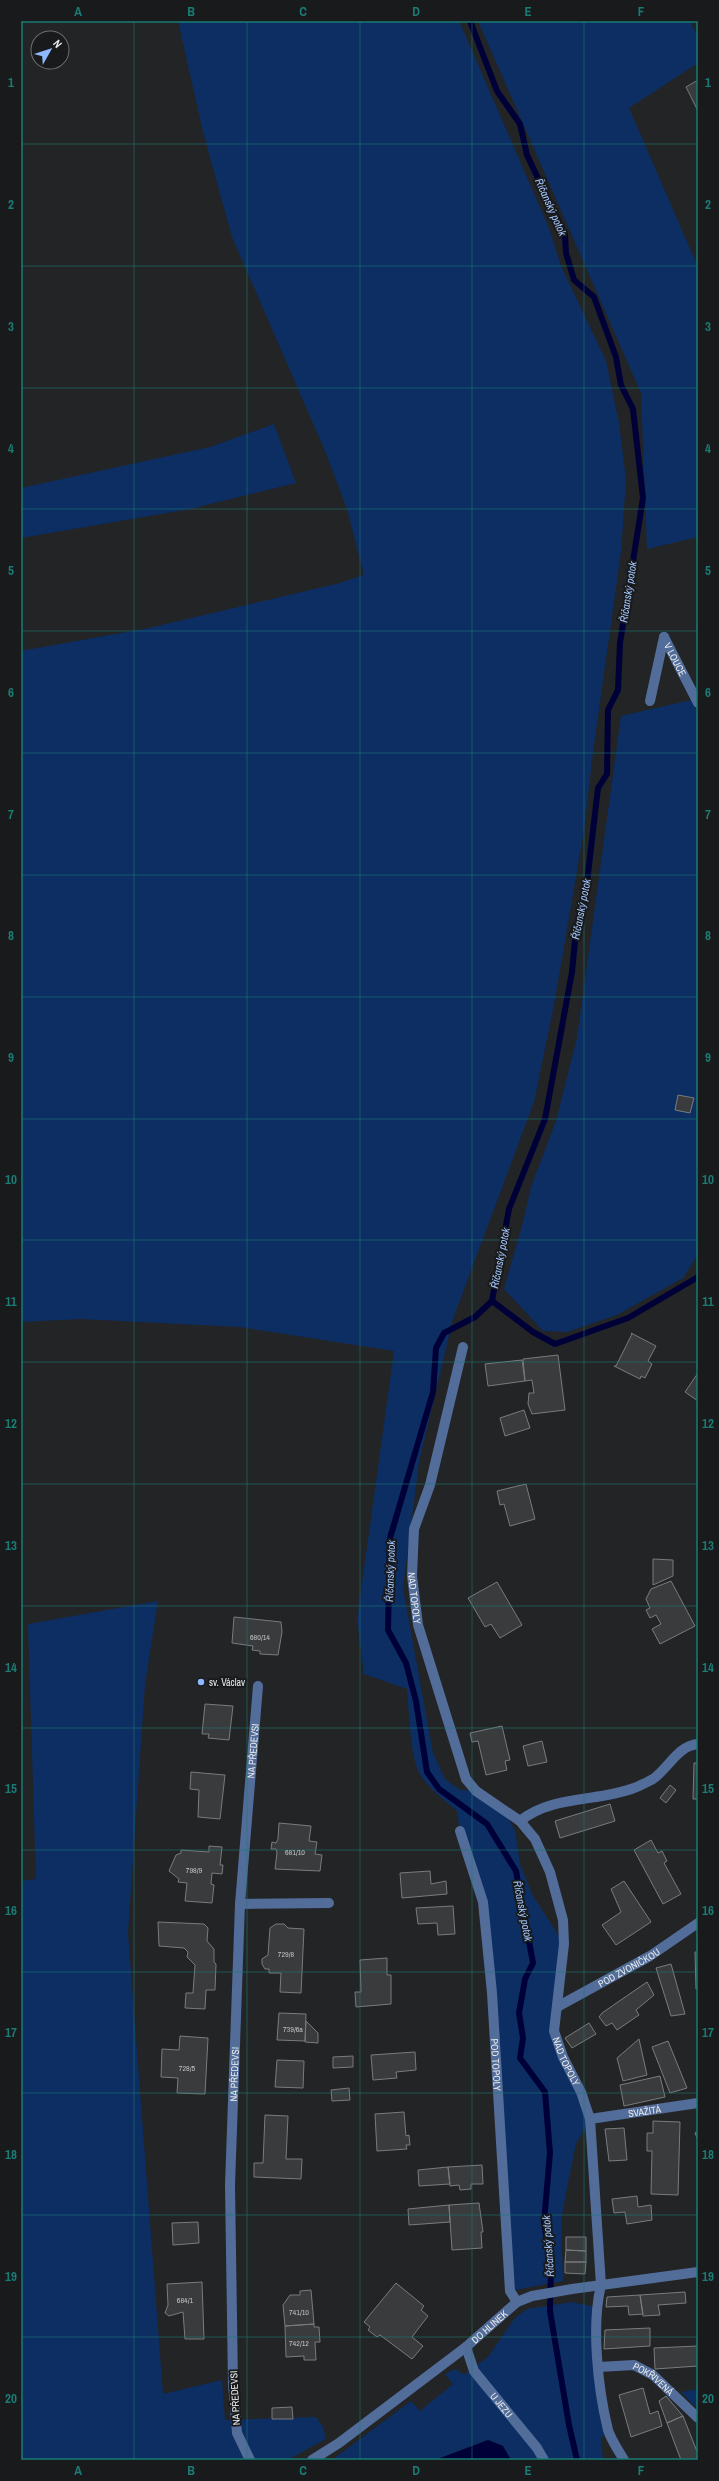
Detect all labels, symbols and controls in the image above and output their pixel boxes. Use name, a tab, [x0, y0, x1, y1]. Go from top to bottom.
text: A	[74, 3, 82, 20]
text: B	[187, 3, 195, 20]
text: C	[299, 3, 307, 20]
text: D	[412, 3, 420, 20]
text: E	[524, 3, 532, 20]
text: F	[638, 3, 645, 20]
north arrow	[30, 30, 70, 70]
text: N	[50, 37, 65, 51]
text: 1	[8, 74, 14, 91]
text: 1	[705, 74, 711, 91]
water label: Říčanský potok	[532, 176, 570, 238]
text: 2	[8, 196, 14, 213]
text: 2	[705, 196, 711, 213]
text: 3	[8, 318, 14, 335]
text: 3	[705, 318, 711, 335]
text: 4	[8, 440, 14, 457]
text: 4	[705, 440, 711, 457]
water label: Říčanský potok	[616, 560, 640, 624]
text: 5	[8, 562, 14, 579]
text: 5	[705, 562, 711, 579]
street label: V LOUCE	[661, 640, 689, 678]
text: 6	[8, 684, 14, 701]
text: 6	[705, 684, 711, 701]
text: 7	[8, 806, 14, 823]
text: 7	[705, 806, 711, 823]
water label: Říčanský potok	[568, 877, 594, 941]
text: 8	[8, 927, 14, 944]
text: 8	[705, 927, 711, 944]
text: 9	[8, 1049, 14, 1066]
text: 9	[705, 1049, 711, 1066]
text: 10	[5, 1171, 17, 1188]
text: 10	[702, 1171, 714, 1188]
water label: Říčanský potok	[487, 1226, 513, 1290]
text: 11	[5, 1293, 17, 1310]
text: 11	[702, 1293, 714, 1310]
text: 12	[5, 1415, 17, 1432]
text: 12	[702, 1415, 714, 1432]
text: 13	[5, 1537, 17, 1554]
text: 13	[702, 1537, 714, 1554]
water label: Říčanský potok	[382, 1539, 398, 1602]
street label: NAD TOPOLY	[405, 1572, 424, 1625]
house number: 680/14	[250, 1632, 270, 1642]
text: 14	[5, 1659, 17, 1676]
text: 14	[702, 1659, 714, 1676]
place label: sv. Václav	[209, 1676, 246, 1689]
marker: sv. Václav	[196, 1677, 206, 1687]
street label: NA PŘEDEVSI	[244, 1723, 261, 1779]
text: 15	[5, 1780, 17, 1797]
text: 15	[702, 1780, 714, 1797]
house number: 681/10	[285, 1847, 305, 1857]
house number: 798/9	[186, 1865, 203, 1875]
water label: Říčanský potok	[510, 1879, 536, 1943]
text: 16	[5, 1902, 17, 1919]
text: 16	[702, 1902, 714, 1919]
street label: POD ZVONIČKOU	[596, 1945, 662, 1990]
house number: 729/8	[278, 1949, 295, 1959]
text: 17	[5, 2024, 17, 2041]
house number: 739/6a	[283, 2024, 303, 2034]
text: 17	[702, 2024, 714, 2041]
street label: NAD TOPOLY	[550, 2035, 583, 2088]
street label: POD TOPOLY	[488, 2038, 504, 2092]
street label: NA PŘEDEVSI	[226, 2047, 241, 2102]
house number: 728/5	[179, 2063, 196, 2073]
street label: SVAŽITÁ	[627, 2102, 662, 2120]
text: 18	[5, 2146, 17, 2163]
text: 18	[702, 2146, 714, 2163]
water label: Říčanský potok	[539, 2214, 557, 2277]
text: 19	[5, 2268, 17, 2285]
text: 19	[702, 2268, 714, 2285]
house number: 684/1	[177, 2295, 194, 2305]
house number: 741/10	[289, 2307, 309, 2317]
street label: DO HLINEK	[468, 2307, 510, 2346]
house number: 742/12	[289, 2338, 309, 2348]
street label: POKŘIVENÁ	[631, 2359, 677, 2398]
street label: NA PŘEDEVSI	[227, 2370, 243, 2426]
text: 20	[5, 2390, 17, 2407]
street label: U JEZU	[488, 2390, 516, 2420]
text: 20	[702, 2390, 714, 2407]
text: A	[74, 2462, 82, 2479]
text: B	[187, 2462, 195, 2479]
text: C	[299, 2462, 307, 2479]
text: D	[412, 2462, 420, 2479]
text: E	[524, 2462, 532, 2479]
text: F	[638, 2462, 645, 2479]

